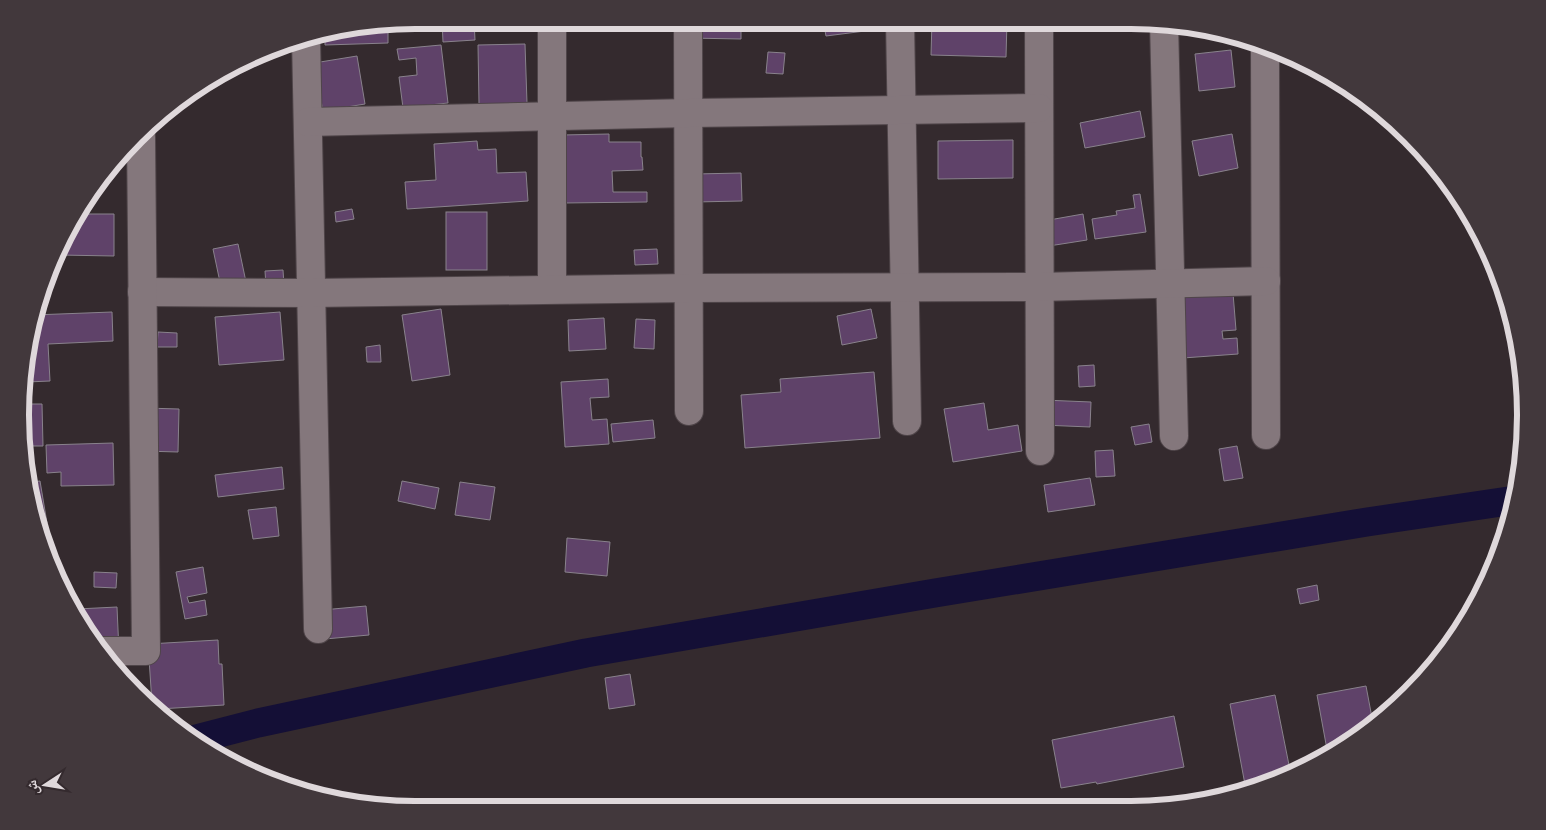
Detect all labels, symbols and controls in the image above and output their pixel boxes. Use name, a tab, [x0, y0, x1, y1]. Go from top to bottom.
north arrow	[20, 760, 70, 810]
text: ش	[23, 778, 43, 797]

